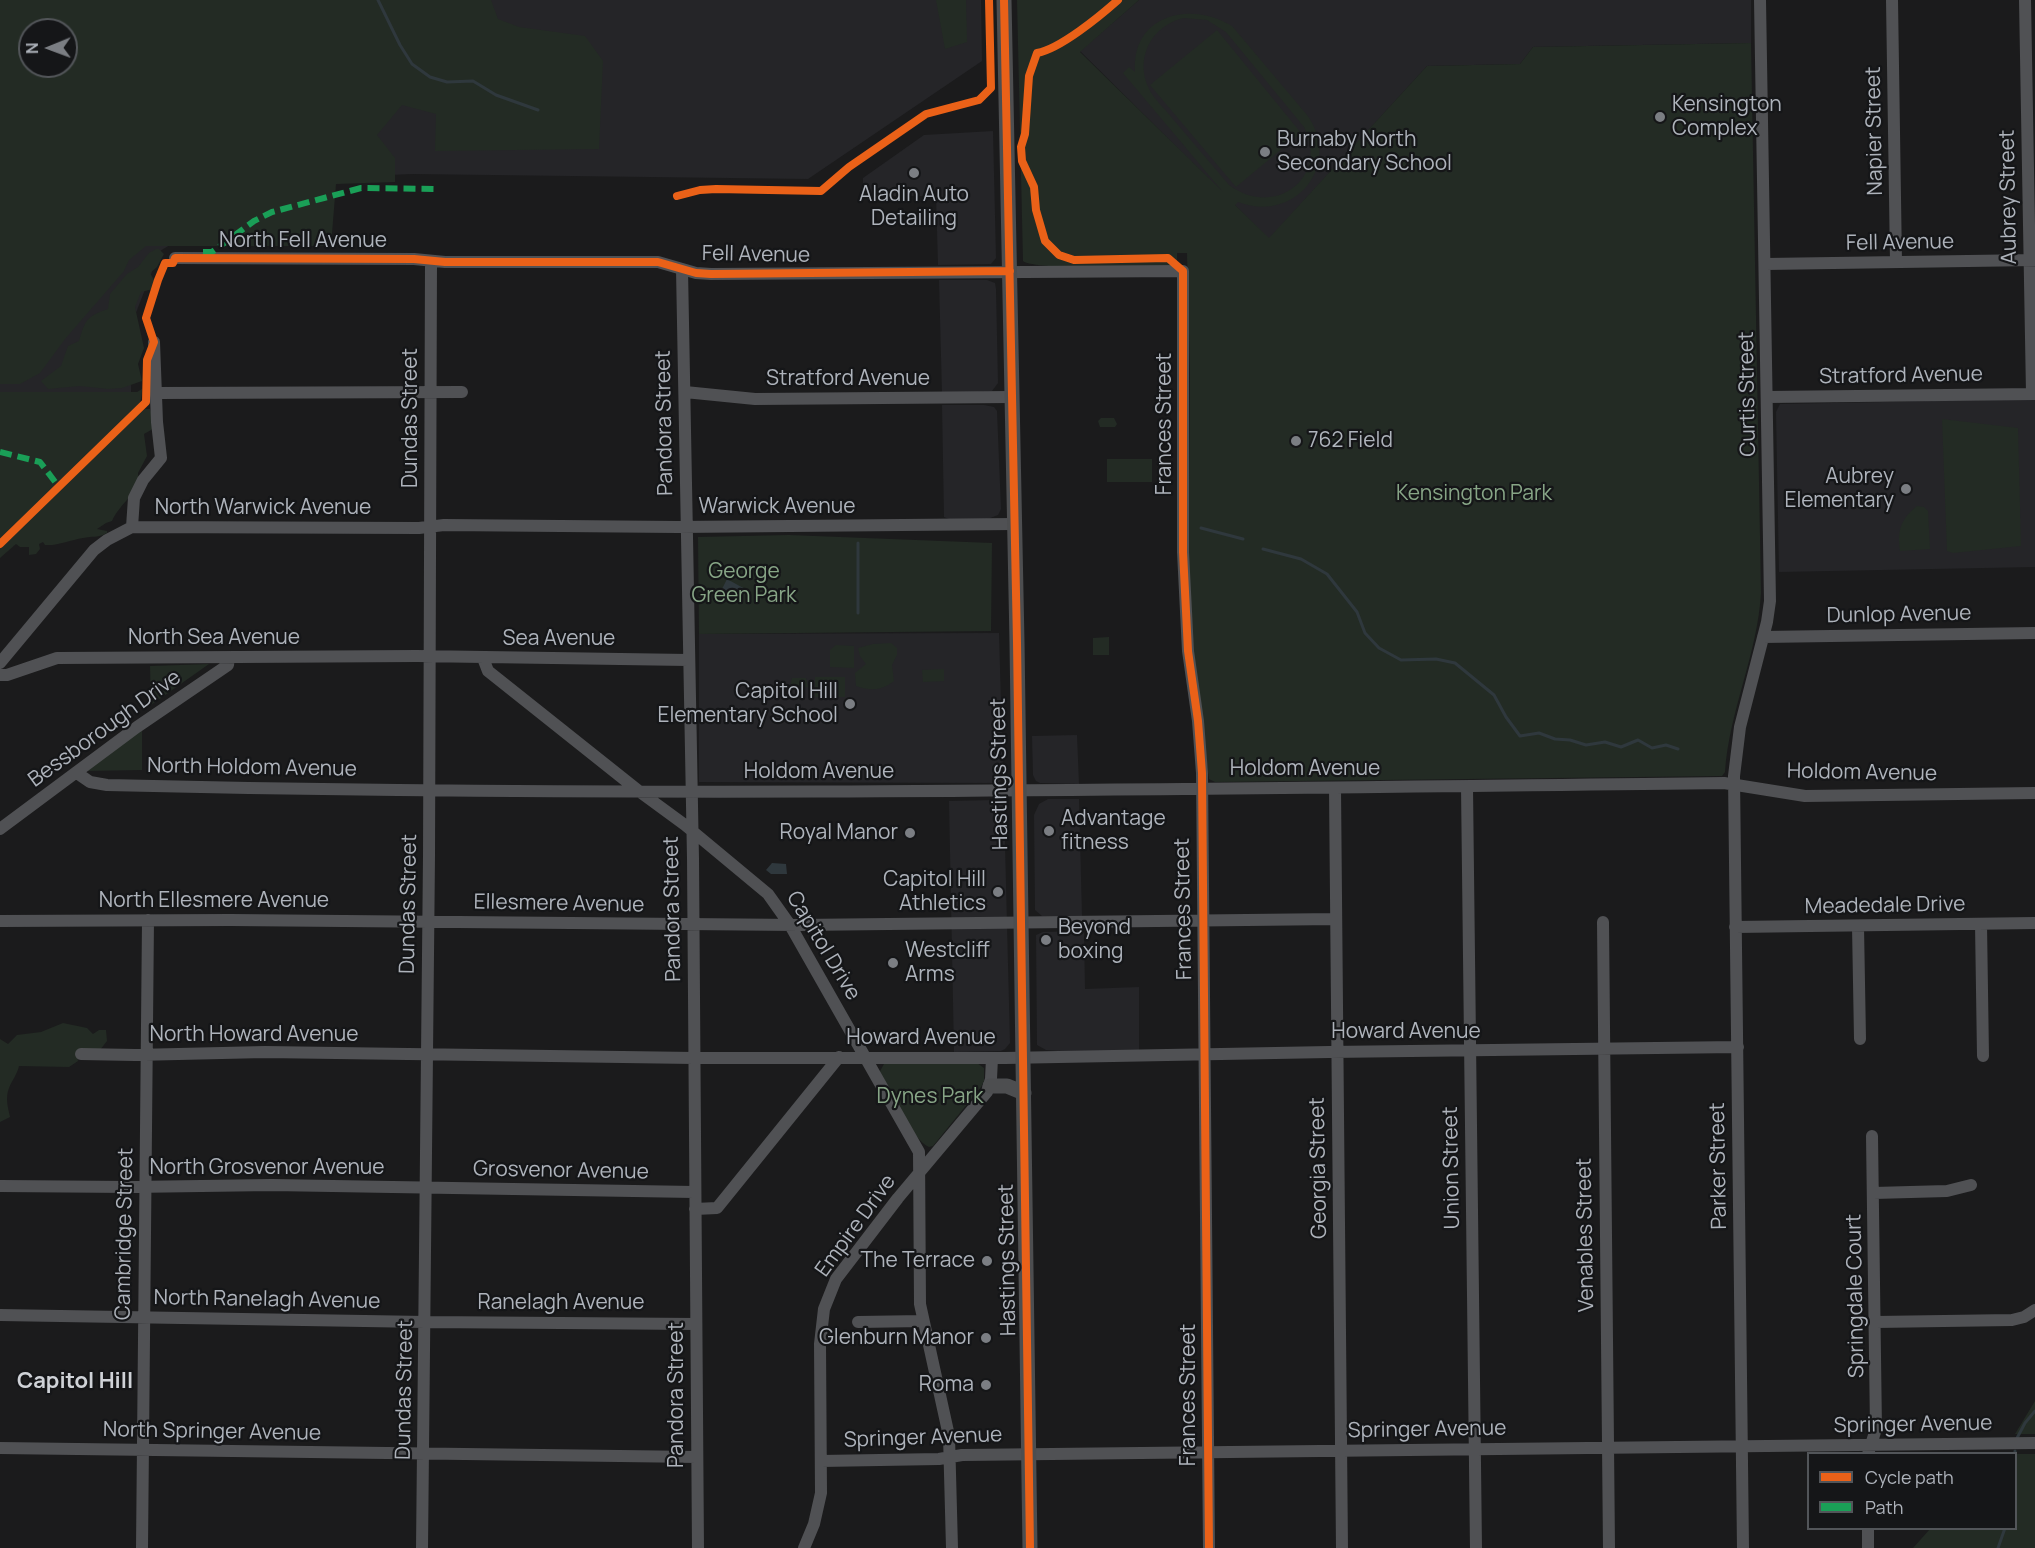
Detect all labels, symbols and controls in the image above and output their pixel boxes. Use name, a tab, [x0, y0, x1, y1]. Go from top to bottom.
north arrow	[18, 18, 78, 78]
text: N	[21, 42, 43, 54]
street label: Napier Street	[1861, 66, 1889, 196]
place label: Kensington Complex	[1672, 92, 1782, 142]
marker: Kensington Complex	[1653, 110, 1667, 124]
place label: Burnaby North Secondary School	[1277, 127, 1452, 177]
street label: Aubrey Street	[1995, 129, 2023, 265]
marker: Burnaby North Secondary School	[1258, 145, 1272, 159]
marker: Aladin Auto Detailing	[907, 166, 921, 180]
place label: Aladin Auto Detailing	[859, 182, 969, 232]
street label: North Fell Avenue	[219, 228, 387, 254]
street label: Fell Avenue	[1846, 229, 1954, 257]
street label: Fell Avenue	[702, 241, 810, 269]
street label: Curtis Street	[1734, 331, 1762, 457]
street label: Dundas Street	[398, 348, 424, 488]
street label: Pandora Street	[651, 350, 679, 496]
street label: Frances Street	[1152, 353, 1178, 495]
street label: Stratford Avenue	[1819, 362, 1983, 390]
street label: Stratford Avenue	[766, 366, 930, 392]
place label: 762 Field	[1308, 428, 1393, 454]
marker: 762 Field	[1289, 434, 1303, 448]
place label: Aubrey Elementary	[1784, 464, 1894, 514]
park label: Kensington Park	[1396, 481, 1552, 507]
marker: Aubrey Elementary	[1899, 482, 1913, 496]
street label: Warwick Avenue	[698, 494, 856, 520]
street label: North Warwick Avenue	[155, 495, 371, 521]
park label: George Green Park	[692, 559, 796, 609]
street label: Dunlop Avenue	[1826, 601, 1972, 629]
street label: North Sea Avenue	[128, 625, 300, 651]
street label: Sea Avenue	[503, 626, 615, 652]
street label: Bessborough Drive	[24, 665, 186, 793]
place label: Capitol Hill Elementary School	[657, 679, 838, 729]
marker: Capitol Hill Elementary School	[843, 697, 857, 711]
street label: Hastings Street	[986, 698, 1014, 850]
street label: North Holdom Avenue	[147, 754, 357, 782]
street label: Holdom Avenue	[1230, 756, 1380, 782]
street label: Holdom Avenue	[744, 759, 894, 785]
street label: Holdom Avenue	[1787, 759, 1937, 787]
place label: Advantage fitness	[1061, 806, 1166, 856]
place label: Royal Manor	[780, 820, 898, 846]
marker: Advantage fitness	[1042, 824, 1056, 838]
marker: Royal Manor	[903, 826, 917, 840]
street label: Dundas Street	[395, 834, 423, 974]
street label: Pandora Street	[659, 836, 687, 982]
street label: Frances Street	[1170, 838, 1198, 980]
place label: Capitol Hill Athletics	[883, 867, 986, 917]
marker: Capitol Hill Athletics	[991, 885, 1005, 899]
street label: Capitol Drive	[781, 887, 865, 1005]
street label: North Ellesmere Avenue	[99, 888, 329, 914]
street label: Ellesmere Avenue	[473, 890, 645, 918]
street label: Meadedale Drive	[1804, 892, 1966, 920]
place label: Beyond boxing	[1058, 915, 1131, 965]
marker: Beyond boxing	[1039, 933, 1053, 947]
place label: Westcliff Arms	[905, 938, 990, 988]
marker: Westcliff Arms	[886, 956, 900, 970]
street label: Howard Avenue	[1331, 1019, 1481, 1045]
street label: North Howard Avenue	[150, 1022, 358, 1048]
street label: Howard Avenue	[846, 1025, 996, 1051]
park label: Dynes Park	[877, 1084, 983, 1110]
street label: Georgia Street	[1305, 1097, 1333, 1239]
street label: Parker Street	[1705, 1102, 1733, 1230]
street label: Union Street	[1438, 1106, 1466, 1230]
street label: Cambridge Street	[111, 1148, 139, 1320]
street label: North Grosvenor Avenue	[149, 1155, 385, 1181]
street label: Grosvenor Avenue	[473, 1157, 649, 1185]
street label: Venables Street	[1572, 1158, 1600, 1312]
street label: Empire Drive	[811, 1170, 901, 1282]
street label: Hastings Street	[994, 1184, 1022, 1336]
street label: Springdale Court	[1842, 1214, 1870, 1378]
place label: The Terrace	[860, 1248, 975, 1274]
marker: The Terrace	[980, 1254, 994, 1268]
street label: North Ranelagh Avenue	[153, 1285, 381, 1315]
street label: Ranelagh Avenue	[477, 1290, 645, 1316]
street label: Dundas Street	[391, 1320, 419, 1460]
street label: Pandora Street	[664, 1322, 690, 1468]
street label: Frances Street	[1176, 1324, 1202, 1466]
place label: Glenburn Manor	[819, 1325, 974, 1351]
marker: Glenburn Manor	[979, 1331, 993, 1345]
district label: Capitol Hill	[17, 1369, 133, 1395]
place label: Roma	[919, 1372, 974, 1398]
marker: Roma	[979, 1378, 993, 1392]
street label: Springer Avenue	[1833, 1411, 1993, 1439]
street label: Springer Avenue	[1347, 1416, 1507, 1444]
street label: North Springer Avenue	[103, 1417, 321, 1447]
street label: Springer Avenue	[843, 1423, 1003, 1453]
legend	[1807, 1452, 2017, 1530]
text: Cycle path	[1865, 1465, 1954, 1489]
text: Path	[1865, 1495, 1903, 1519]

